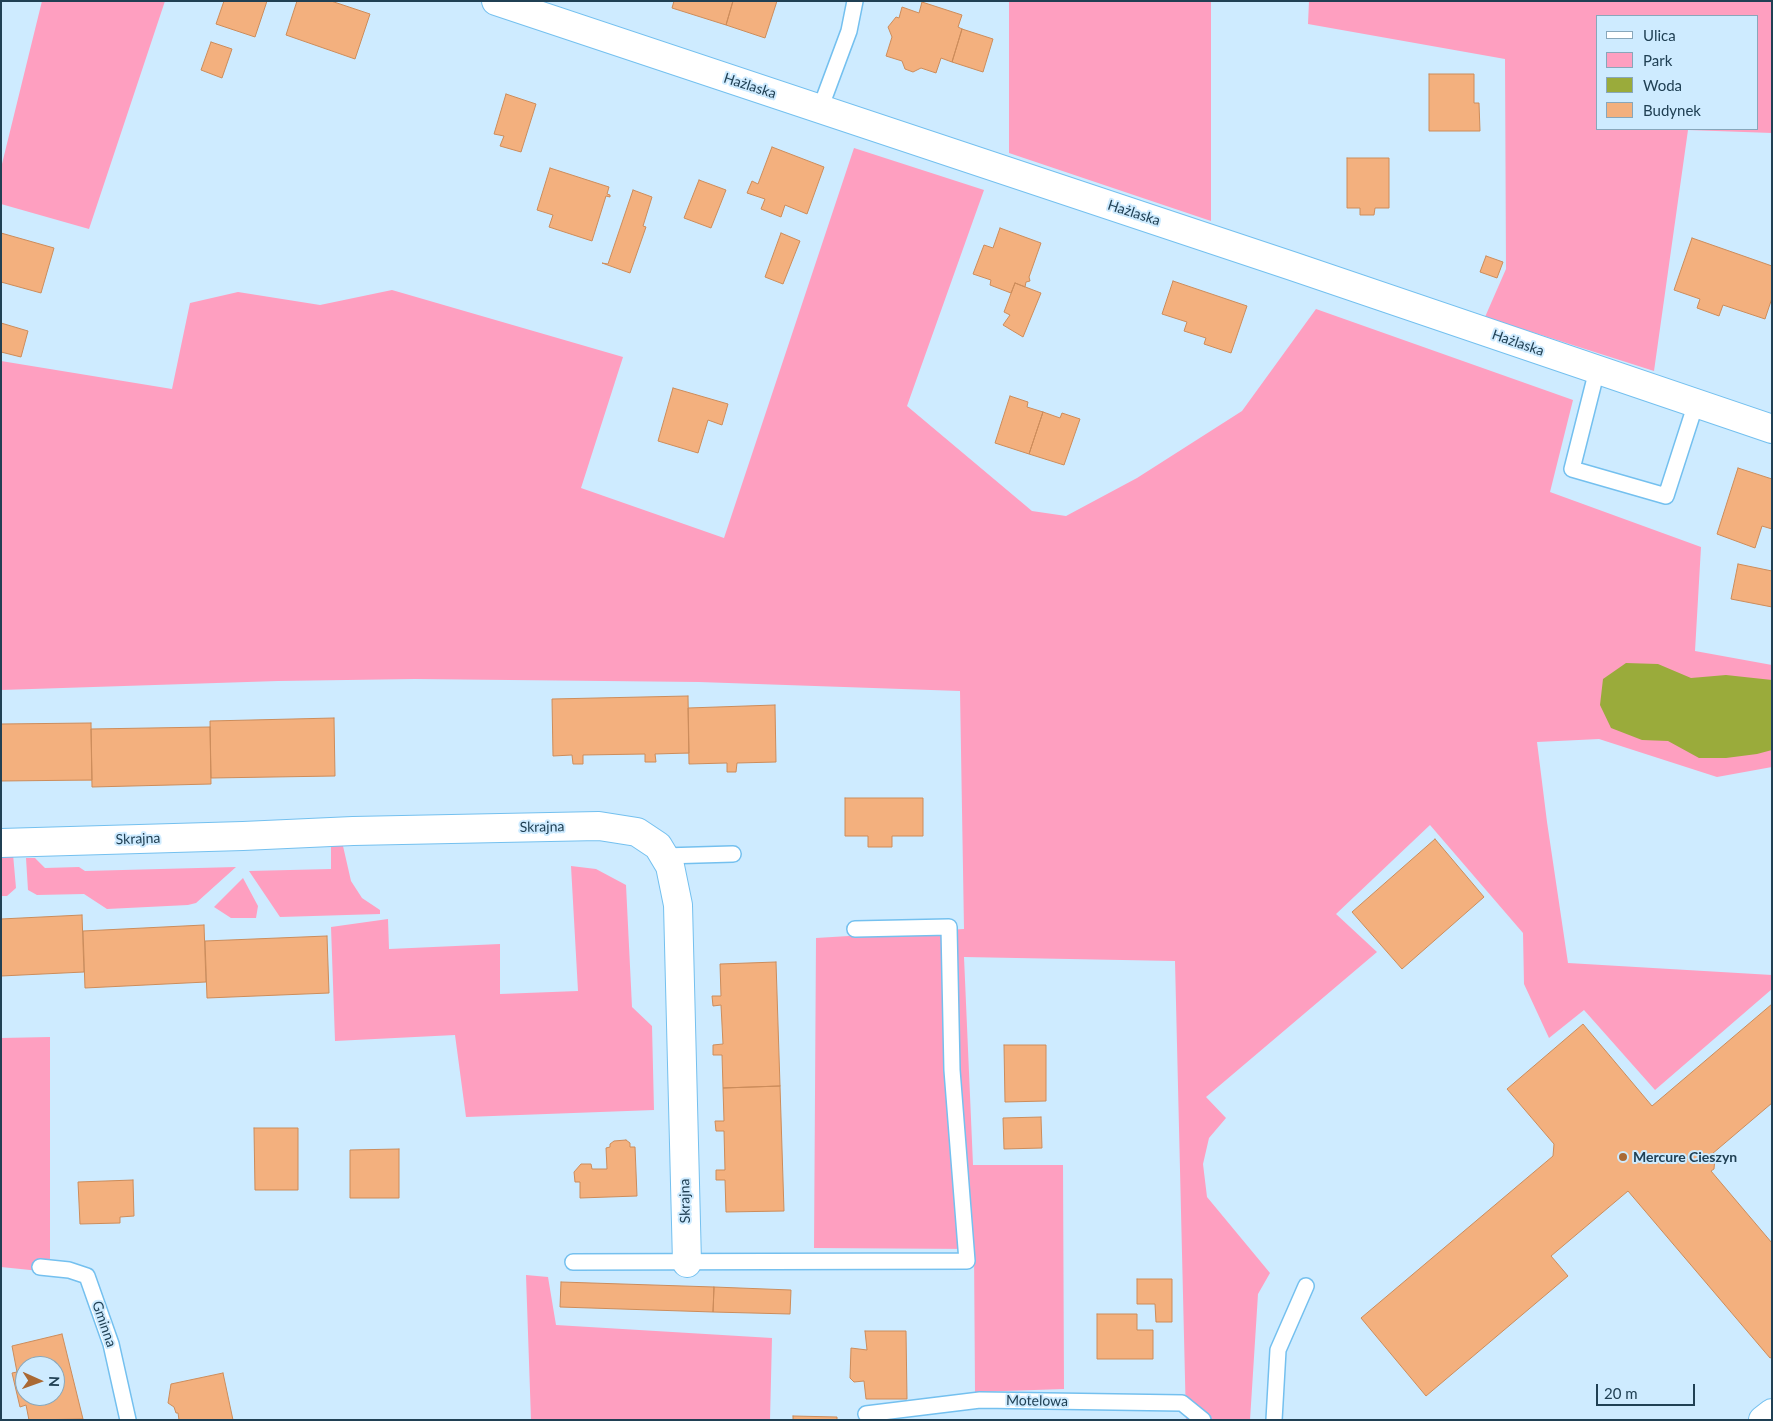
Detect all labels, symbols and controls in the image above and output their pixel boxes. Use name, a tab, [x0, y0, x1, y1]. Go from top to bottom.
legend	[1596, 15, 1758, 130]
text: Ulica	[1643, 26, 1676, 44]
text: Park	[1643, 51, 1672, 69]
street label: Hażlaska	[722, 70, 778, 102]
text: Woda	[1643, 76, 1682, 94]
text: Budynek	[1643, 101, 1701, 119]
street label: Hażlaska	[1106, 197, 1162, 229]
street label: Hażlaska	[1490, 326, 1546, 360]
street label: Skrajna	[520, 818, 564, 836]
street label: Skrajna	[115, 830, 161, 848]
place label: Mercure Cieszyn	[1633, 1149, 1737, 1165]
marker: Mercure Cieszyn	[1617, 1151, 1629, 1163]
street label: Skrajna	[676, 1179, 694, 1223]
street label: Gminna	[88, 1299, 120, 1349]
north arrow	[15, 1356, 65, 1406]
scale bar	[1598, 1374, 1697, 1406]
text: N	[46, 1376, 63, 1387]
text: 20 m	[1604, 1384, 1638, 1402]
street label: Motelowa	[1006, 1392, 1068, 1410]

